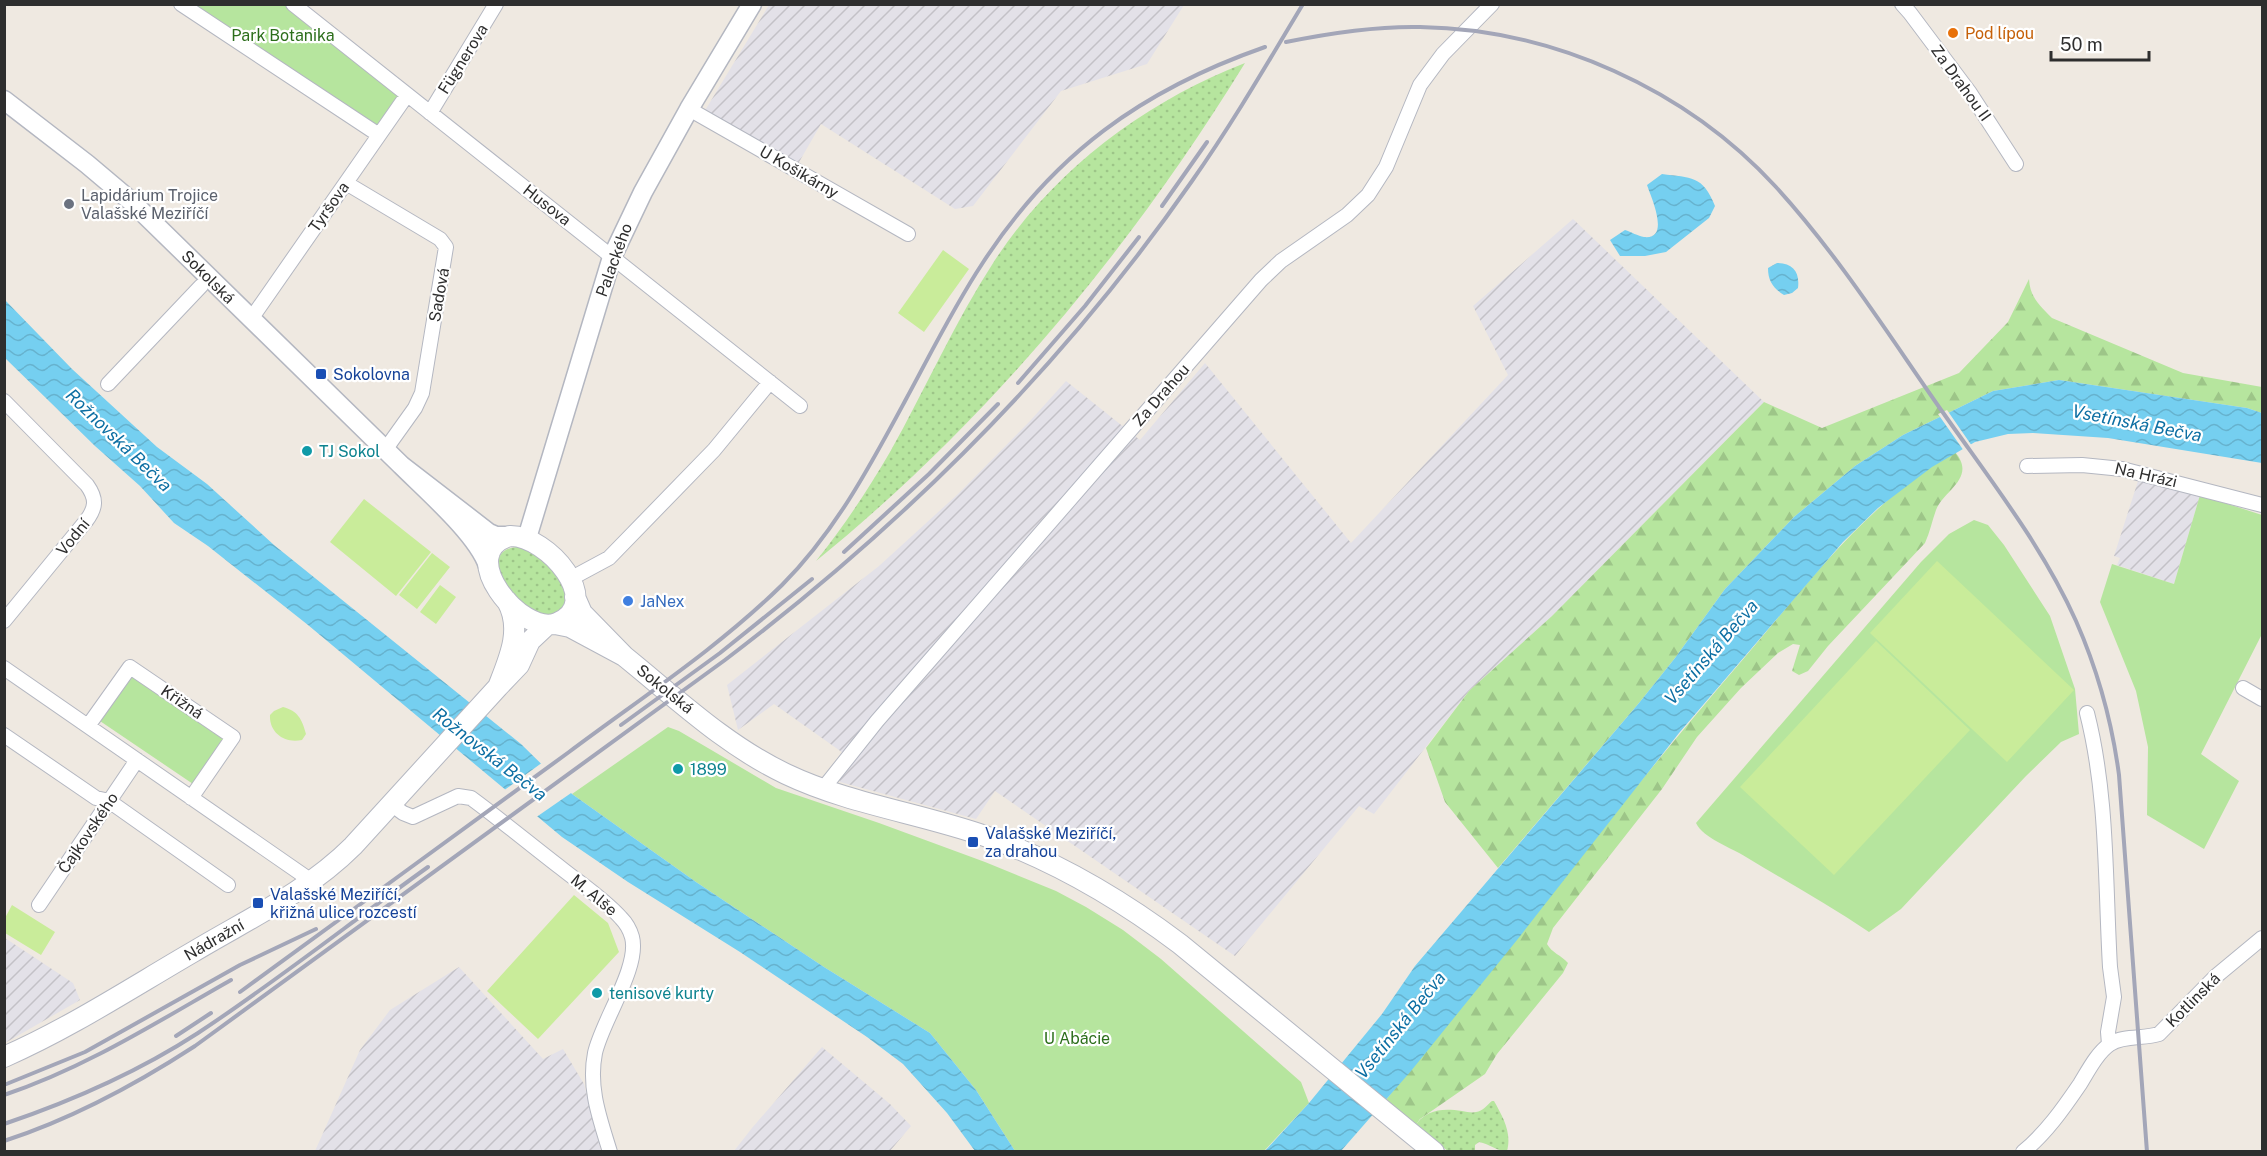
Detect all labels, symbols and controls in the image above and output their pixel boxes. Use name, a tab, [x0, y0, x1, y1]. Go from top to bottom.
street label: Fügnerova	[434, 21, 492, 97]
place label: Pod lípou	[1965, 24, 2034, 43]
scale bar	[2051, 24, 2148, 62]
park label: Park Botanika	[231, 26, 335, 45]
marker: Pod lípou	[1946, 26, 1960, 40]
text: 50 m	[2060, 34, 2103, 55]
street label: Za Drahou II	[1927, 41, 1995, 125]
street label: U Košikárny	[756, 142, 842, 202]
street label: Tyršova	[305, 178, 353, 236]
street label: Husova	[519, 181, 575, 229]
place label: Lapidárium Trojice Valašské Meziříčí	[81, 186, 218, 223]
marker: Lapidárium Trojice Valašské Meziříčí	[62, 197, 76, 211]
street label: Palackého	[592, 221, 636, 299]
street label: Sokolská	[177, 246, 239, 308]
street label: Sadová	[425, 266, 453, 324]
street label: Za Drahou	[1129, 360, 1193, 430]
place label: Sokolovna	[333, 365, 410, 384]
marker: Sokolovna	[314, 367, 328, 381]
water label: Rožnovská Bečva	[62, 384, 176, 496]
water label: Vsetínská Bečva	[2070, 400, 2204, 446]
place label: TJ Sokol	[319, 442, 380, 461]
marker: TJ Sokol	[300, 444, 314, 458]
street label: Na Hrázi	[2113, 459, 2179, 491]
street label: Vodní	[52, 514, 94, 559]
place label: JaNex	[640, 592, 685, 611]
marker: JaNex	[621, 594, 635, 608]
water label: Vsetínská Bečva	[1660, 595, 1762, 709]
street label: Sokolská	[633, 660, 697, 718]
street label: Křižná	[157, 681, 207, 723]
water label: Rožnovská Bečva	[429, 703, 551, 805]
place label: 1899	[690, 760, 727, 779]
marker: 1899	[671, 762, 685, 776]
street label: Čajkovského	[53, 788, 122, 877]
place label: Valašské Meziříčí, za drahou	[985, 824, 1116, 861]
marker: Valašské Meziříčí, za drahou	[966, 835, 980, 849]
street label: M. Alše	[567, 870, 621, 920]
place label: Valašské Meziříčí, křižná ulice rozcestí	[270, 885, 418, 922]
marker: Valašské Meziříčí, křižná ulice rozcestí	[251, 896, 265, 910]
street label: Nádražní	[181, 915, 248, 965]
water label: Vsetínská Bečva	[1350, 967, 1450, 1083]
street label: Kotlinská	[2162, 969, 2224, 1031]
place label: tenisové kurty	[609, 984, 714, 1003]
marker: tenisové kurty	[590, 986, 604, 1000]
park label: U Abácie	[1044, 1029, 1110, 1048]

